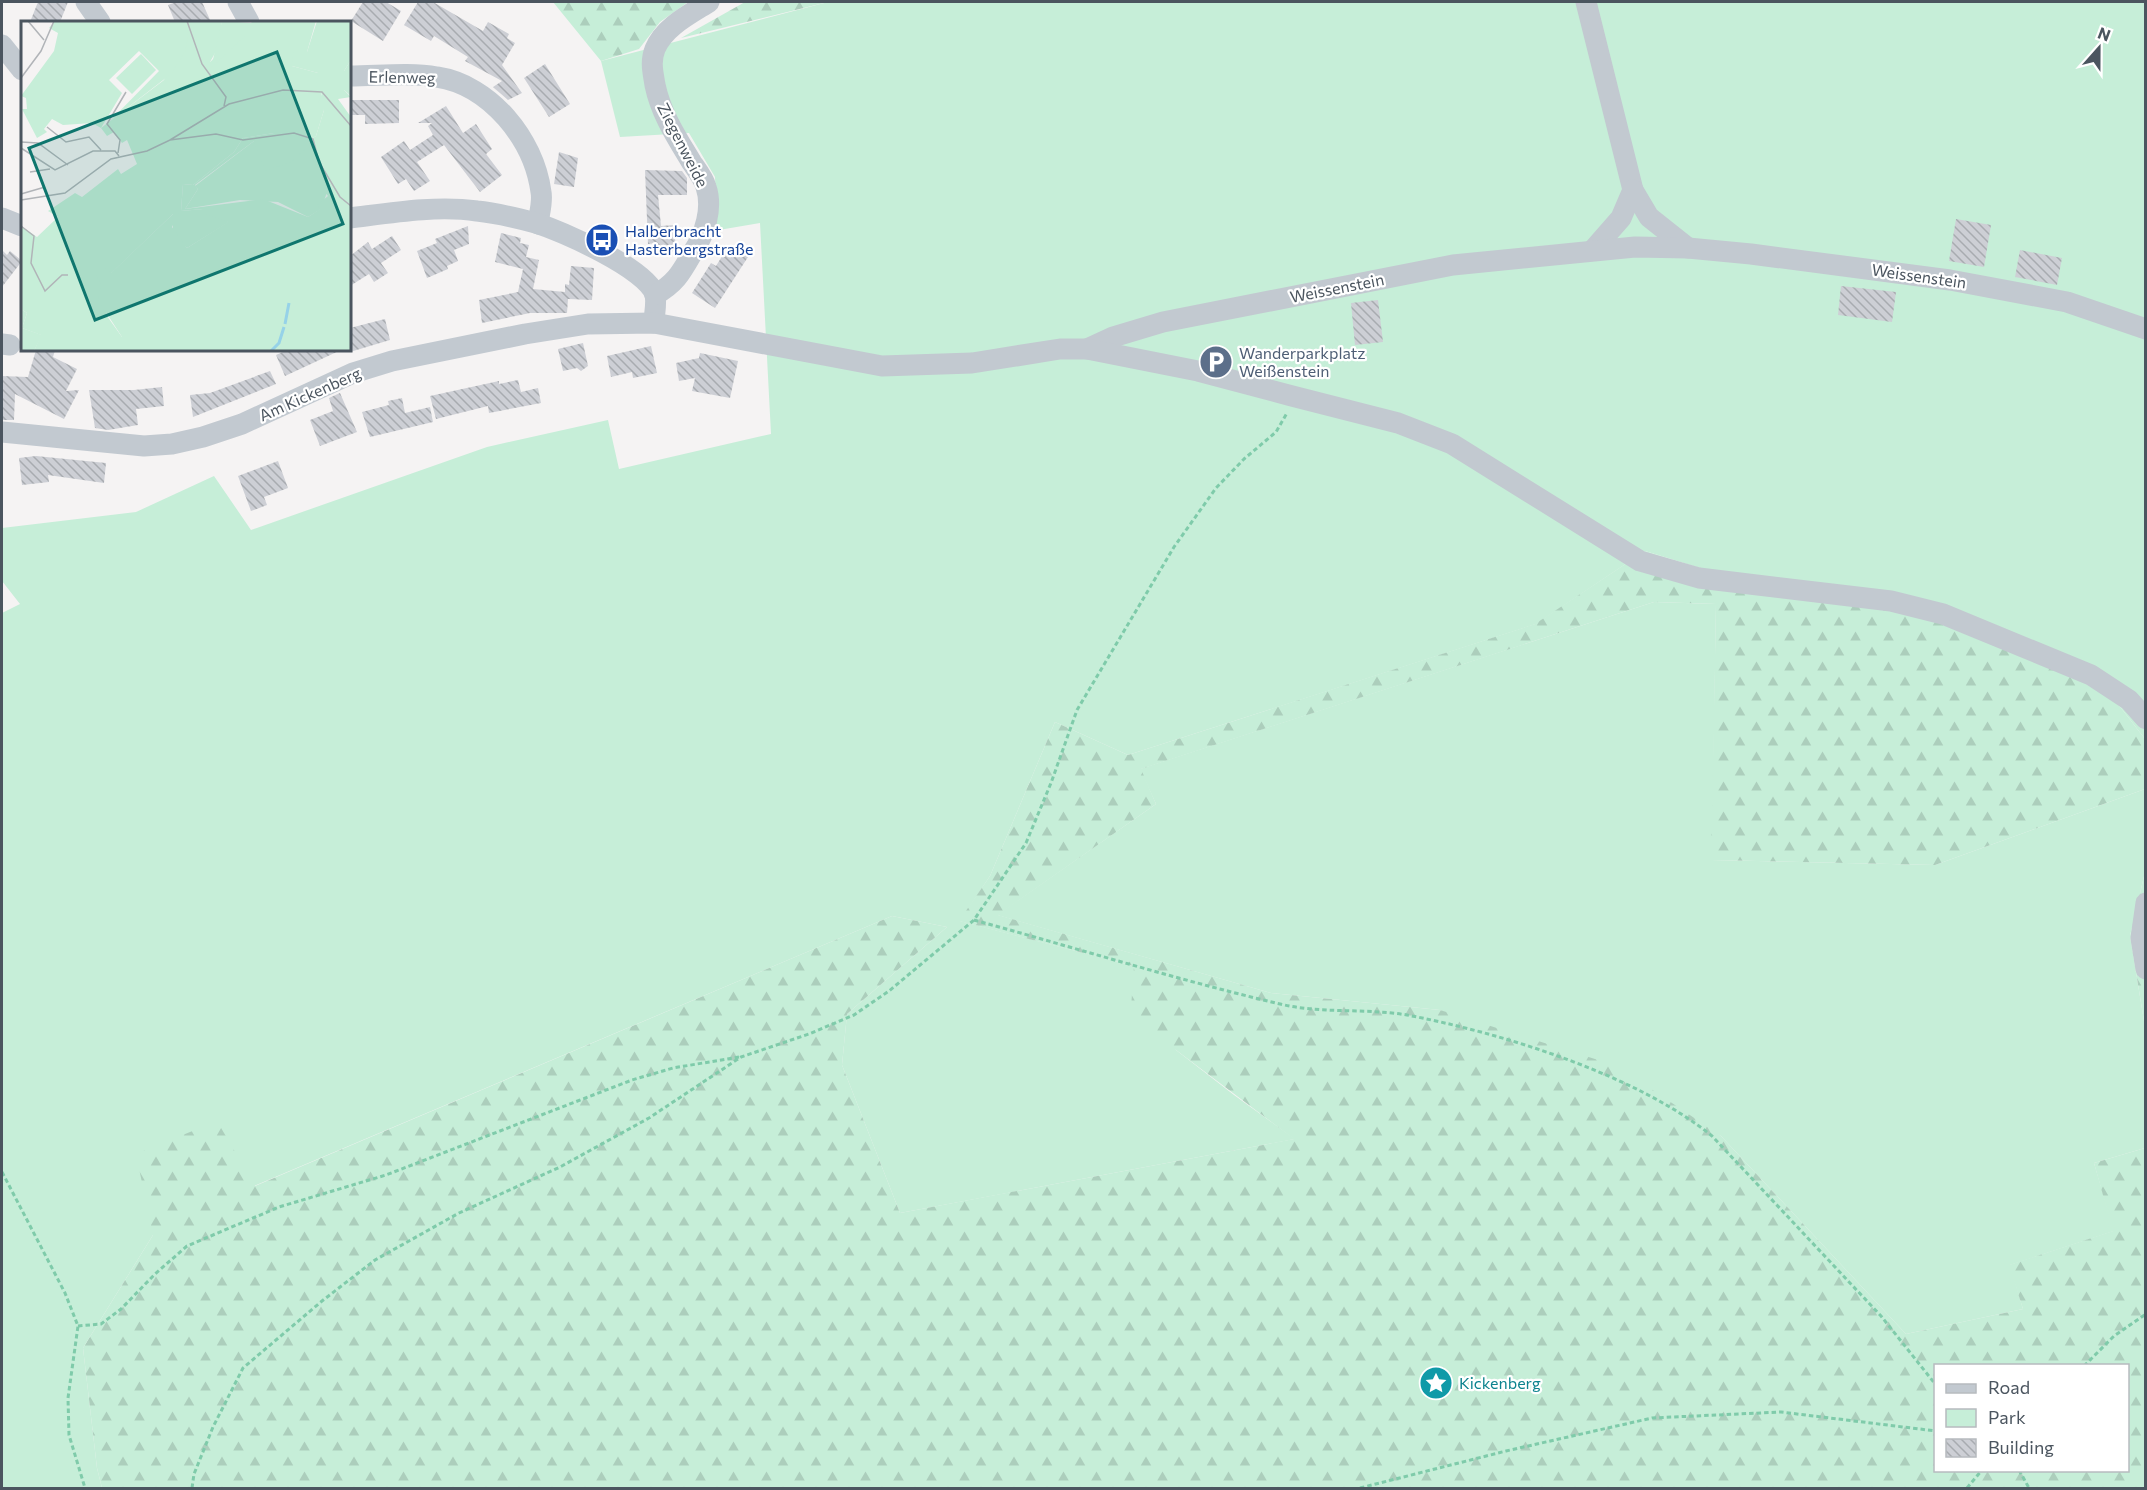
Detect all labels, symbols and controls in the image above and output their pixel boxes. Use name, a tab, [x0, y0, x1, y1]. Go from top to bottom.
north arrow	[2069, 18, 2129, 78]
inset map	[21, 21, 351, 351]
text: N	[2096, 23, 2114, 45]
street label: Erlenweg	[368, 66, 436, 87]
street label: Ziegenweide	[654, 99, 713, 190]
place label: Halberbracht Hasterbergstraße	[625, 221, 753, 258]
bus stop icon: Halberbracht Hasterbergstraße	[584, 222, 620, 258]
street label: Weissenstein	[1871, 259, 1968, 292]
street label: Weissenstein	[1288, 269, 1385, 306]
place label: Wanderparkplatz Weißenstein	[1239, 343, 1365, 380]
parking icon: Wanderparkplatz Weißenstein	[1198, 344, 1234, 380]
street label: Am Kickenberg	[256, 362, 364, 425]
legend	[1934, 1364, 2129, 1472]
place icon: Kickenberg	[1418, 1365, 1454, 1401]
place label: Kickenberg	[1459, 1373, 1541, 1392]
text: Road	[1988, 1376, 2030, 1398]
text: Park	[1988, 1406, 2026, 1428]
text: Building	[1988, 1436, 2054, 1458]

